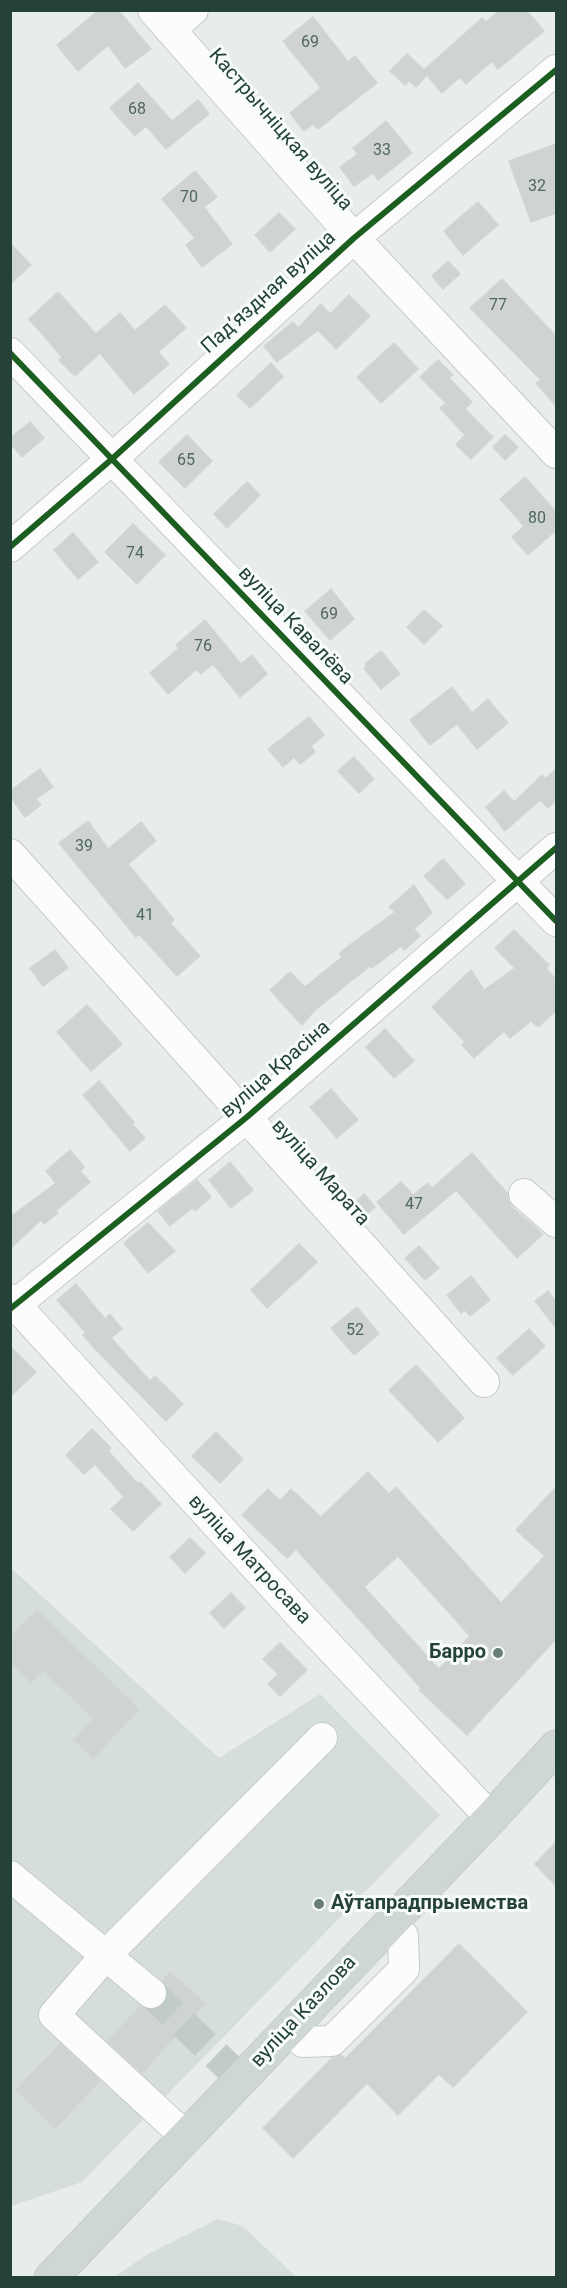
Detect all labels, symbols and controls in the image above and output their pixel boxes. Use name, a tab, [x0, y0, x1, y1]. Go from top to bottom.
house number: 69	[301, 33, 319, 53]
street label: Кастрычніцкая вуліца	[203, 44, 357, 216]
house number: 68	[128, 100, 146, 120]
house number: 33	[373, 141, 391, 161]
house number: 32	[528, 177, 546, 197]
house number: 70	[180, 188, 198, 208]
street label: Падʼяздная вуліца	[197, 226, 341, 360]
house number: 77	[489, 296, 507, 316]
house number: 65	[177, 451, 195, 471]
house number: 80	[528, 509, 546, 529]
house number: 74	[126, 544, 144, 564]
street label: вуліца Кавалёва	[233, 562, 357, 690]
house number: 69	[320, 605, 338, 625]
house number: 76	[194, 637, 212, 657]
house number: 39	[75, 837, 93, 857]
house number: 41	[136, 906, 154, 926]
street label: вуліца Красіна	[216, 1016, 336, 1124]
street label: вуліца Марата	[266, 1115, 374, 1231]
house number: 47	[405, 1195, 423, 1215]
house number: 52	[346, 1321, 364, 1341]
street label: вуліца Матросава	[183, 1490, 315, 1630]
place label: Барро	[429, 1641, 486, 1665]
marker: Барро	[491, 1646, 505, 1660]
place label: Аўтапрадпрыемства	[331, 1892, 528, 1916]
marker: Аўтапрадпрыемства	[312, 1897, 326, 1911]
street label: вуліца Казлова	[246, 1951, 362, 2073]

